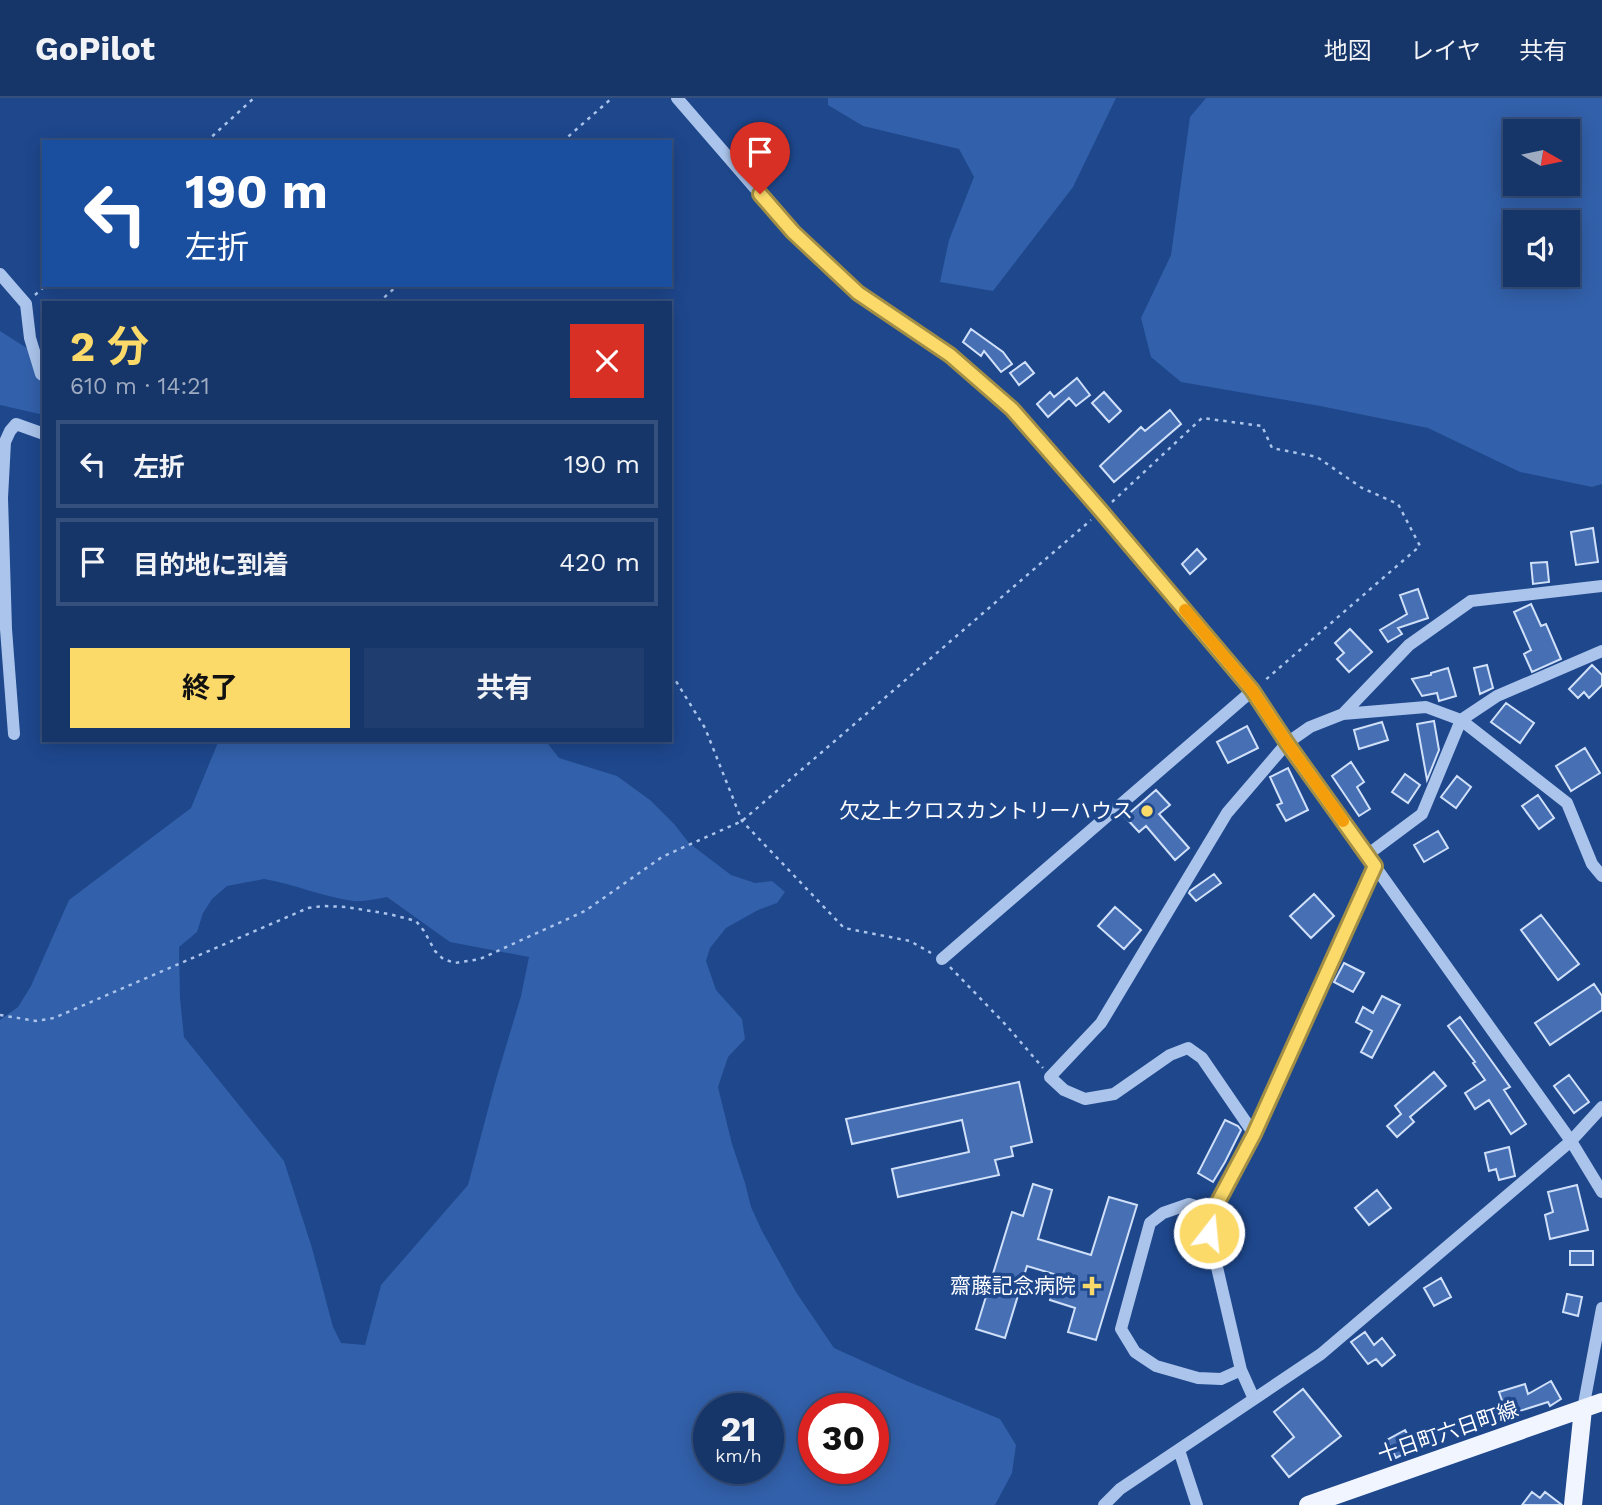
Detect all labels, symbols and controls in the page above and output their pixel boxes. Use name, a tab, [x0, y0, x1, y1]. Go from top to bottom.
text: GoPilot	[35, 29, 155, 68]
text: 地図	[1324, 37, 1372, 65]
text: レイヤ	[1410, 37, 1481, 65]
text: 共有	[1519, 37, 1567, 65]
north arrow	[1503, 119, 1580, 196]
map controls	[1503, 119, 1580, 287]
pin	[730, 122, 790, 194]
icon: arrive	[741, 133, 779, 171]
text: 190 m	[185, 162, 328, 220]
icon: left	[70, 168, 161, 259]
button: sound	[1503, 210, 1580, 287]
text: 左折	[185, 228, 249, 266]
text: 2 分	[70, 322, 149, 371]
button: close	[570, 324, 644, 398]
text: 610 m · 14:21	[70, 373, 210, 400]
icon: left	[74, 445, 112, 483]
text: 190 m	[564, 449, 640, 479]
text: 左折	[133, 452, 185, 482]
icon: arrive	[74, 543, 112, 581]
text: 420 m	[559, 547, 640, 577]
text: 目的地に到着	[133, 550, 289, 580]
button: 終了	[70, 648, 350, 728]
button: 共有	[364, 648, 644, 728]
place label: 欠之上クロスカントリーハウス	[839, 798, 1133, 823]
marker: 欠之上クロスカントリーハウス	[1139, 803, 1155, 819]
position arrow	[1172, 1196, 1246, 1270]
place label: 齋藤記念病院	[950, 1273, 1076, 1298]
marker: 齋藤記念病院	[1082, 1276, 1102, 1296]
speed limit sign: 30	[798, 1393, 889, 1484]
street label: 十日町六日町線	[1374, 1396, 1521, 1467]
text: 21	[721, 1408, 756, 1450]
text: km/h	[715, 1445, 762, 1466]

